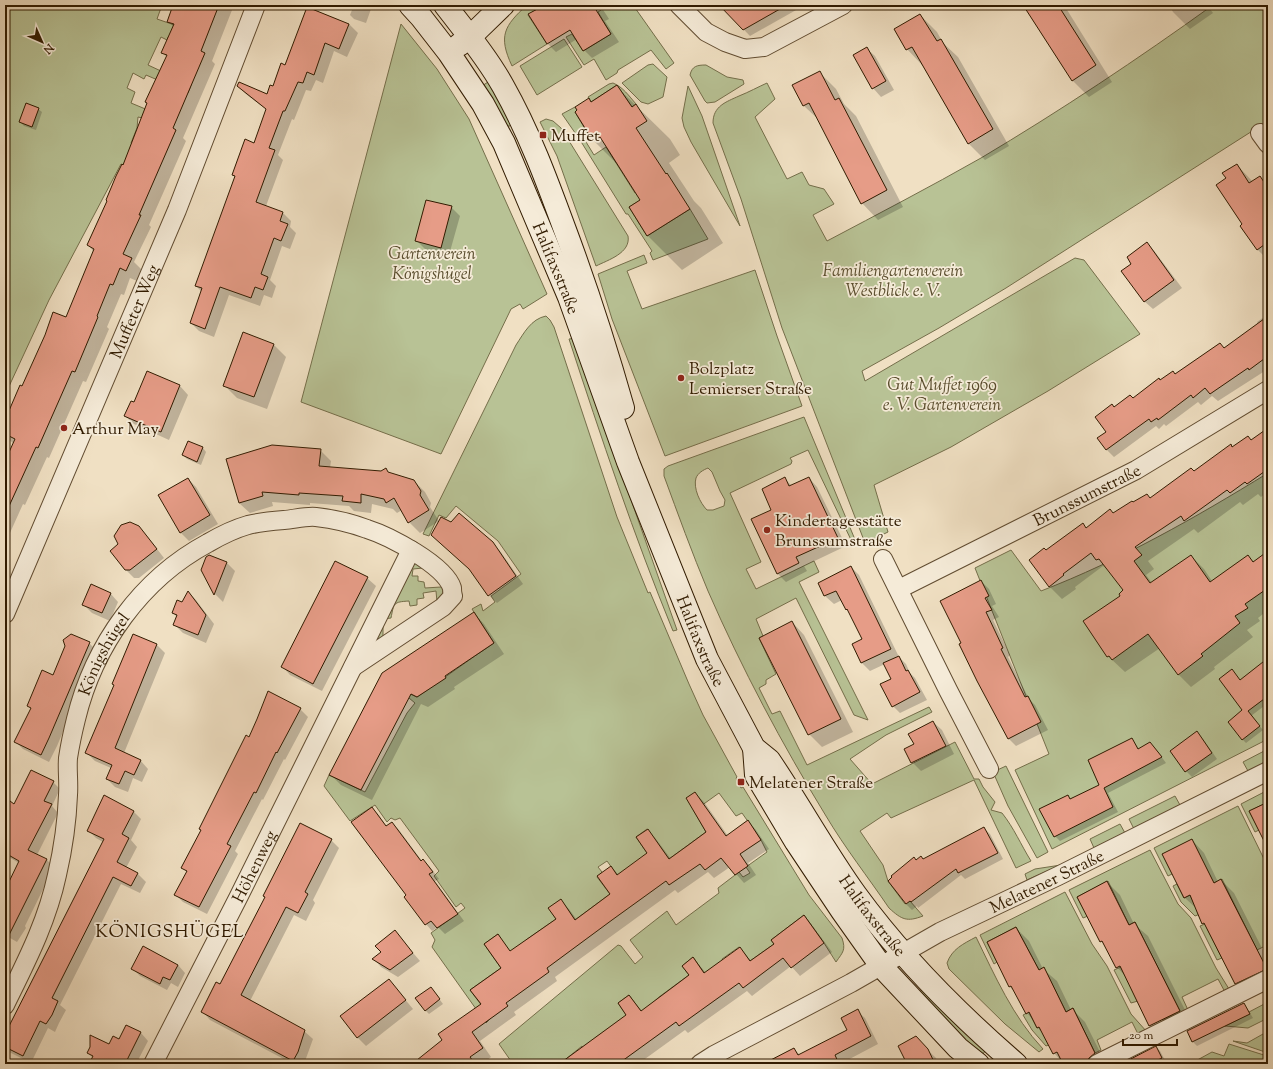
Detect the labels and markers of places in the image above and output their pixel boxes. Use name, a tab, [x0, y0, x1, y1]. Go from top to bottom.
place label: Muffet	[551, 125, 600, 149]
marker: Muffet	[538, 130, 548, 140]
place label: Bolzplatz Lemierser Straße	[689, 358, 812, 402]
marker: Bolzplatz Lemierser Straße	[676, 373, 686, 383]
place label: Arthur May	[72, 418, 159, 442]
marker: Arthur May	[59, 423, 69, 433]
place label: Kindertagesstätte Brunssumstraße	[775, 510, 902, 554]
marker: Kindertagesstätte Brunssumstraße	[762, 525, 772, 535]
place label: Melatener Straße	[749, 772, 873, 796]
marker: Melatener Straße	[736, 777, 746, 787]

